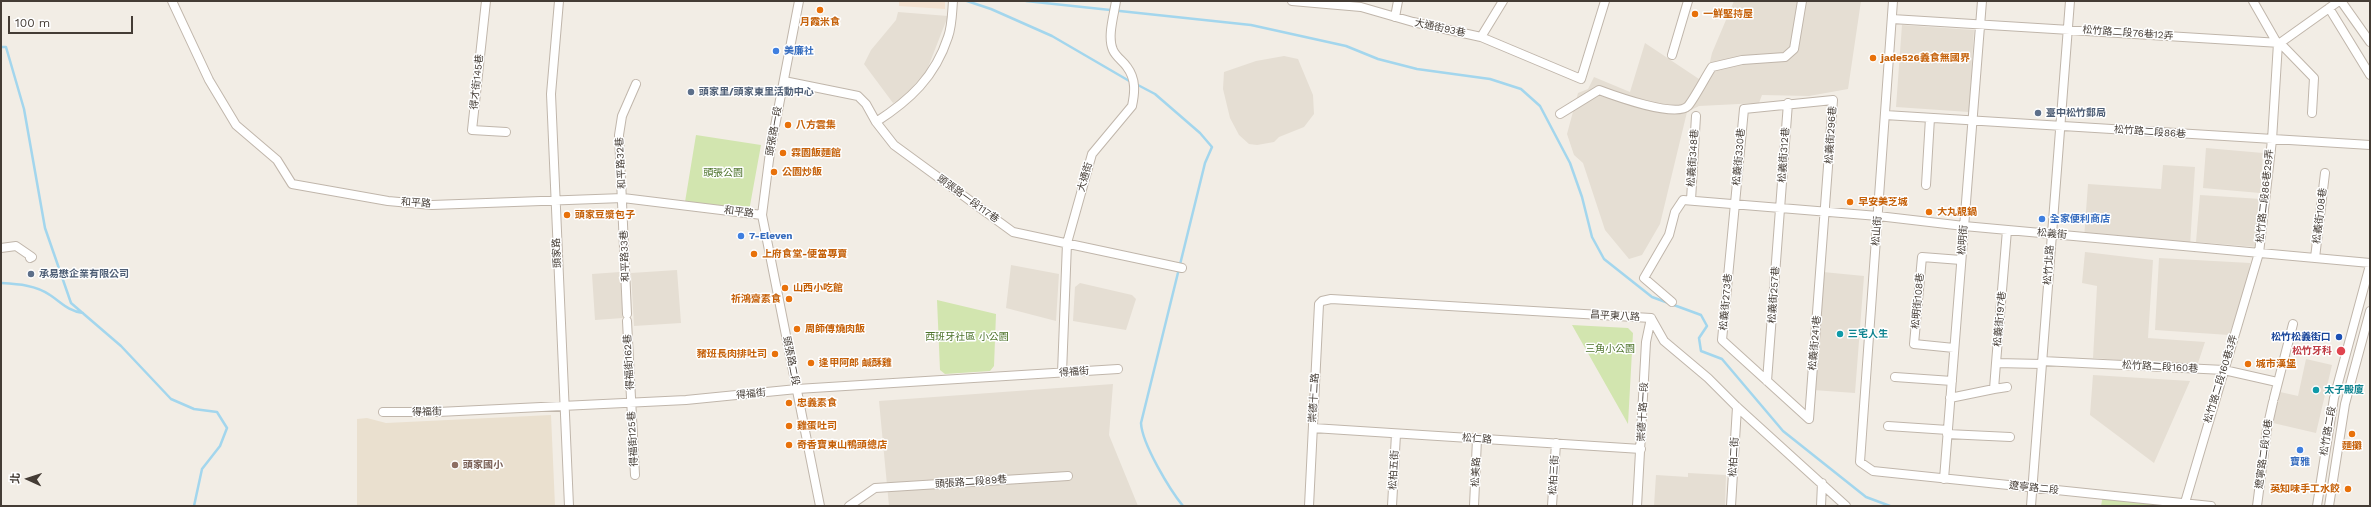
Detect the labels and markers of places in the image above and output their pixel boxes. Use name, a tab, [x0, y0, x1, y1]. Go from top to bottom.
marker: 月霞米食	[815, 5, 825, 15]
place label: 一鮮堅持屋	[1703, 8, 1753, 20]
marker: 一鮮堅持屋	[1690, 9, 1700, 19]
place label: 月霞米食	[800, 16, 840, 28]
place label: 美廉社	[784, 45, 814, 57]
marker: 美廉社	[771, 46, 781, 56]
place label: jade526義食無國界	[1881, 52, 1970, 64]
marker: jade526義食無國界	[1868, 53, 1878, 63]
place label: 頭家里/頭家東里活動中心	[699, 86, 814, 98]
marker: 頭家里/頭家東里活動中心	[686, 87, 696, 97]
place label: 臺中松竹郵局	[2046, 107, 2106, 119]
marker: 臺中松竹郵局	[2033, 108, 2043, 118]
place label: 八方雲集	[796, 119, 836, 131]
marker: 八方雲集	[783, 120, 793, 130]
place label: 霖園飯麵館	[791, 147, 841, 159]
marker: 霖園飯麵館	[778, 148, 788, 158]
place label: 公園炒飯	[782, 166, 822, 178]
marker: 公園炒飯	[769, 167, 779, 177]
place label: 早安美芝城	[1858, 196, 1908, 208]
marker: 早安美芝城	[1845, 197, 1855, 207]
place label: 大丸靚鍋	[1937, 206, 1977, 218]
marker: 大丸靚鍋	[1924, 207, 1934, 217]
place label: 頭家豆漿包子	[575, 209, 635, 221]
marker: 頭家豆漿包子	[562, 210, 572, 220]
place label: 全家便利商店	[2050, 213, 2110, 225]
marker: 全家便利商店	[2037, 214, 2047, 224]
place label: 7-Eleven	[749, 230, 793, 242]
marker: 7-Eleven	[736, 231, 746, 241]
place label: 上府食堂-便當專賣	[762, 248, 847, 260]
marker: 上府食堂-便當專賣	[749, 249, 759, 259]
place label: 承易懋企業有限公司	[39, 268, 129, 280]
marker: 承易懋企業有限公司	[26, 269, 36, 279]
place label: 山西小吃館	[793, 282, 843, 294]
marker: 山西小吃館	[780, 283, 790, 293]
place label: 祈鴻齋素食	[731, 293, 781, 305]
marker: 祈鴻齋素食	[784, 294, 794, 304]
place label: 周師傅燒肉飯	[805, 323, 865, 335]
marker: 周師傅燒肉飯	[792, 324, 802, 334]
place label: 三宅人生	[1848, 328, 1888, 340]
marker: 三宅人生	[1835, 329, 1845, 339]
place label: 松竹松義街口	[2271, 331, 2331, 343]
marker: 松竹松義街口	[2334, 332, 2344, 342]
place label: 松竹牙科	[2292, 345, 2332, 357]
marker: 松竹牙科	[2335, 345, 2347, 357]
place label: 豬班長肉排吐司	[697, 348, 767, 360]
marker: 豬班長肉排吐司	[770, 349, 780, 359]
place label: 逢甲阿郎 鹹酥雞	[819, 357, 892, 369]
marker: 逢甲阿郎 鹹酥雞	[806, 358, 816, 368]
place label: 城市漢堡	[2256, 358, 2296, 370]
marker: 城市漢堡	[2243, 359, 2253, 369]
place label: 太子殿廈	[2324, 384, 2364, 396]
marker: 太子殿廈	[2311, 385, 2321, 395]
place label: 忠義素食	[797, 397, 837, 409]
marker: 忠義素食	[784, 398, 794, 408]
place label: 雞蛋吐司	[797, 420, 837, 432]
marker: 雞蛋吐司	[784, 421, 794, 431]
marker: 麵攤	[2347, 429, 2357, 439]
place label: 奇香寶東山鴨頭總店	[797, 439, 887, 451]
marker: 奇香寶東山鴨頭總店	[784, 440, 794, 450]
place label: 麵攤	[2342, 440, 2362, 452]
marker: 寶雅	[2295, 445, 2305, 455]
place label: 寶雅	[2290, 456, 2310, 468]
place label: 頭家國小	[463, 459, 503, 471]
marker: 頭家國小	[450, 460, 460, 470]
place label: 英知味手工水餃	[2270, 483, 2340, 495]
marker: 英知味手工水餃	[2343, 484, 2353, 494]

